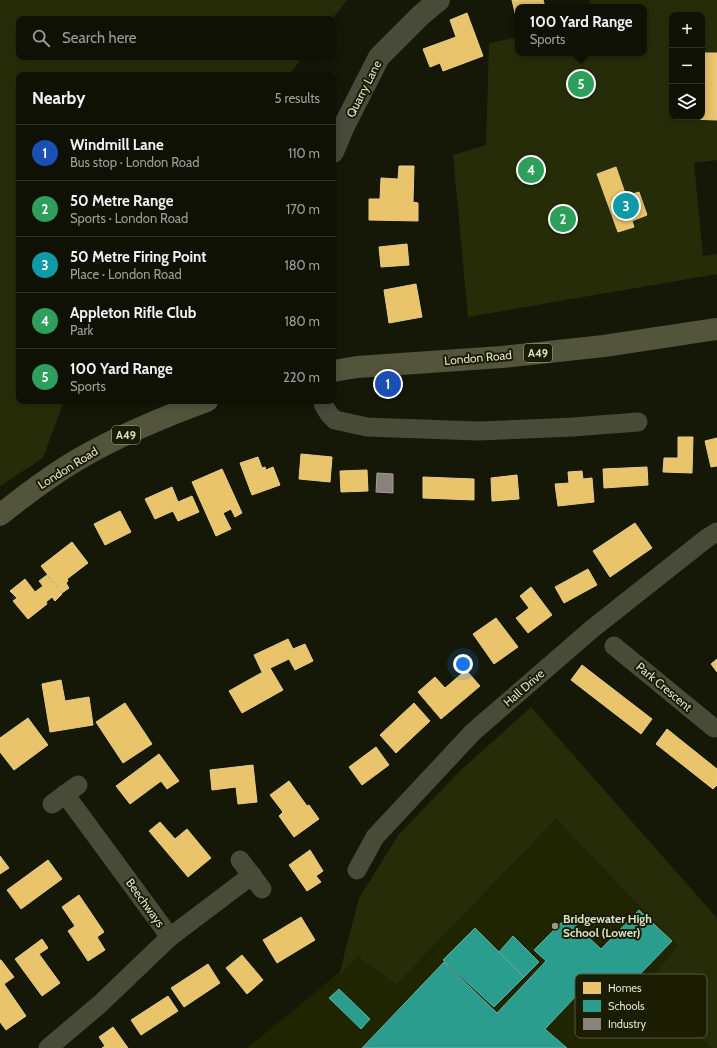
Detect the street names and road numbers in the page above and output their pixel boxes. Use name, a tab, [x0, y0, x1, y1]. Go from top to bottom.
street label: Quarry Lane	[343, 58, 384, 120]
road number: A49	[524, 344, 552, 362]
street label: London Road	[443, 347, 512, 368]
road number: A49	[112, 426, 140, 444]
street label: London Road	[35, 443, 101, 492]
street label: Park Crescent	[633, 659, 695, 714]
street label: Hall Drive	[500, 666, 547, 709]
street label: Beechways	[123, 875, 168, 930]

